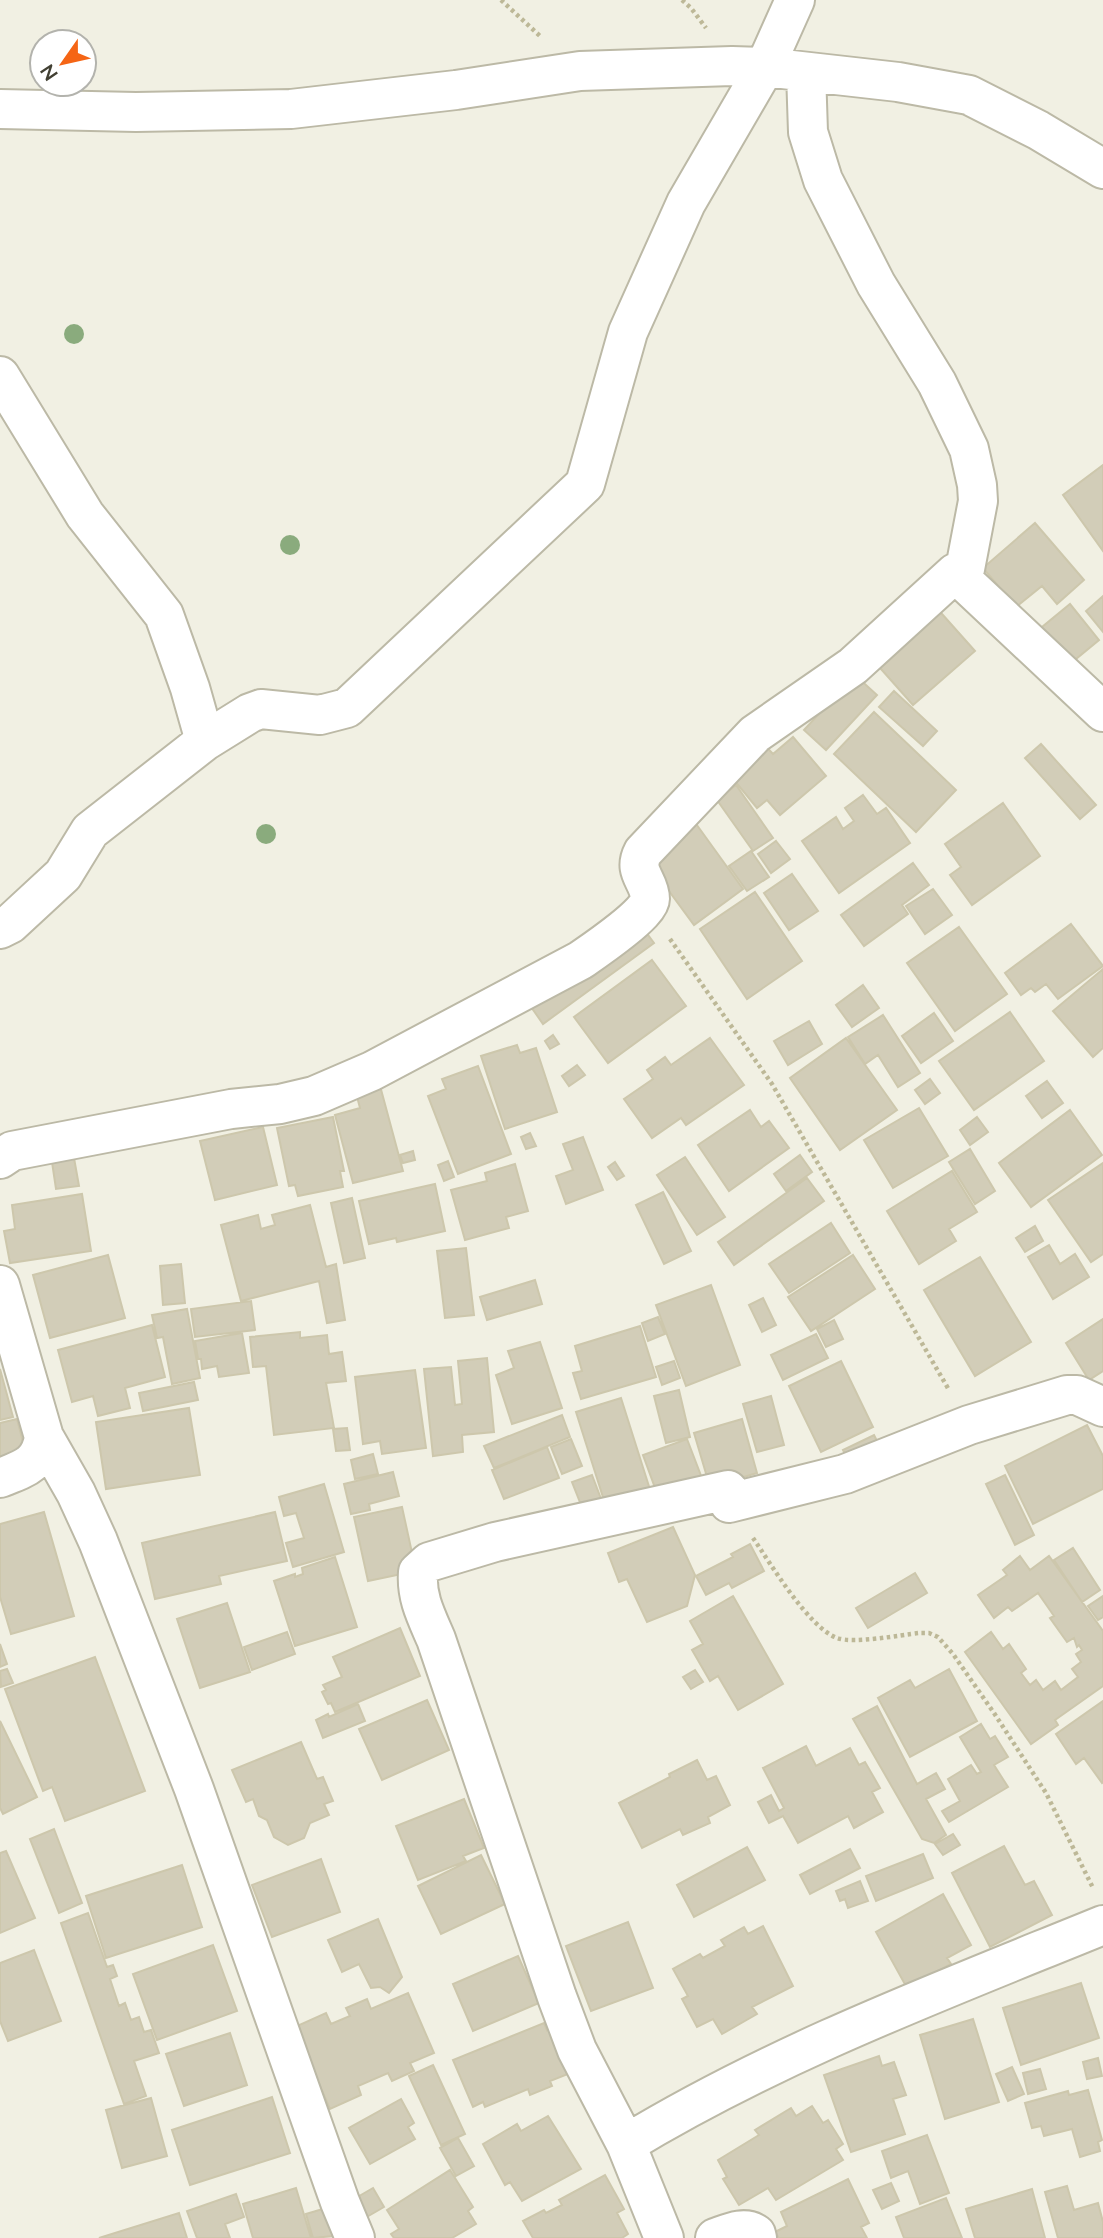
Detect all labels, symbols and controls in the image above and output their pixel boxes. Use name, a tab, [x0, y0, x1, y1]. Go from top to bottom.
north arrow	[28, 28, 98, 98]
text: N	[35, 60, 62, 85]

